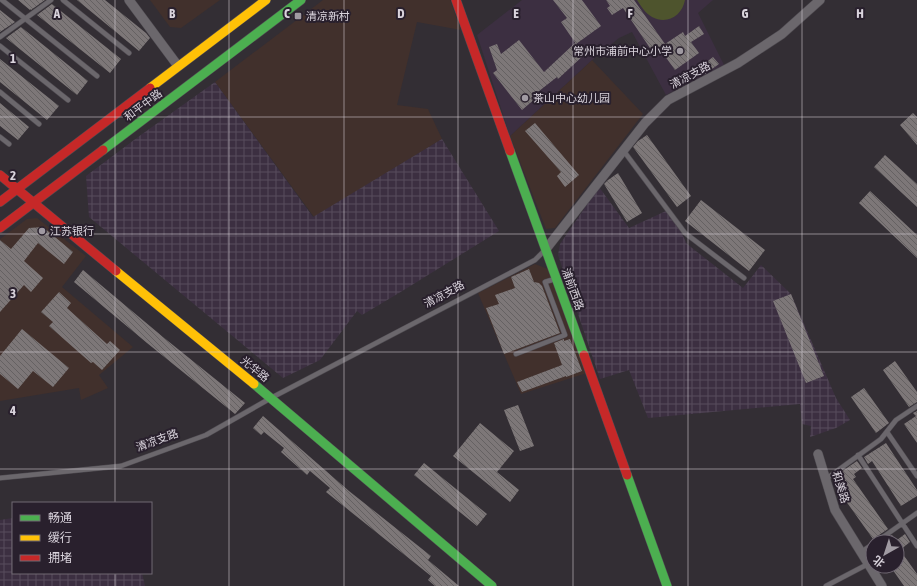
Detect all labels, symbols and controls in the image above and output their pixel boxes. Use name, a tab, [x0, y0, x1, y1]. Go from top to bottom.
text: A	[53, 6, 61, 21]
text: B	[169, 6, 176, 21]
text: C	[284, 6, 290, 21]
text: D	[397, 6, 405, 21]
text: E	[513, 6, 519, 21]
text: F	[627, 6, 633, 21]
text: G	[742, 6, 749, 21]
text: H	[856, 6, 864, 21]
place label: 清凉新村	[306, 10, 350, 22]
marker: 清凉新村	[293, 11, 303, 21]
place label: 常州市浦前中心小学	[573, 45, 672, 57]
marker: 常州市浦前中心小学	[675, 46, 685, 56]
text: 1	[10, 51, 16, 66]
street label: 清凉支路	[668, 59, 712, 91]
street label: 和平中路	[122, 87, 164, 123]
place label: 茶山中心幼儿园	[533, 92, 610, 104]
marker: 茶山中心幼儿园	[520, 93, 530, 103]
text: 2	[10, 168, 16, 183]
place label: 江苏银行	[50, 225, 94, 237]
marker: 江苏银行	[37, 226, 47, 236]
street label: 浦前西路	[560, 266, 586, 312]
street label: 清凉支路	[422, 278, 466, 310]
text: 3	[10, 286, 16, 301]
street label: 光华路	[238, 354, 272, 384]
text: 4	[9, 403, 16, 418]
street label: 清凉支路	[134, 427, 180, 453]
street label: 和美路	[830, 469, 852, 505]
legend	[12, 502, 152, 574]
text: 畅通	[48, 511, 72, 525]
text: 缓行	[48, 531, 72, 545]
north arrow	[865, 534, 905, 574]
text: 拥堵	[48, 551, 72, 565]
text: 北	[871, 554, 887, 570]

